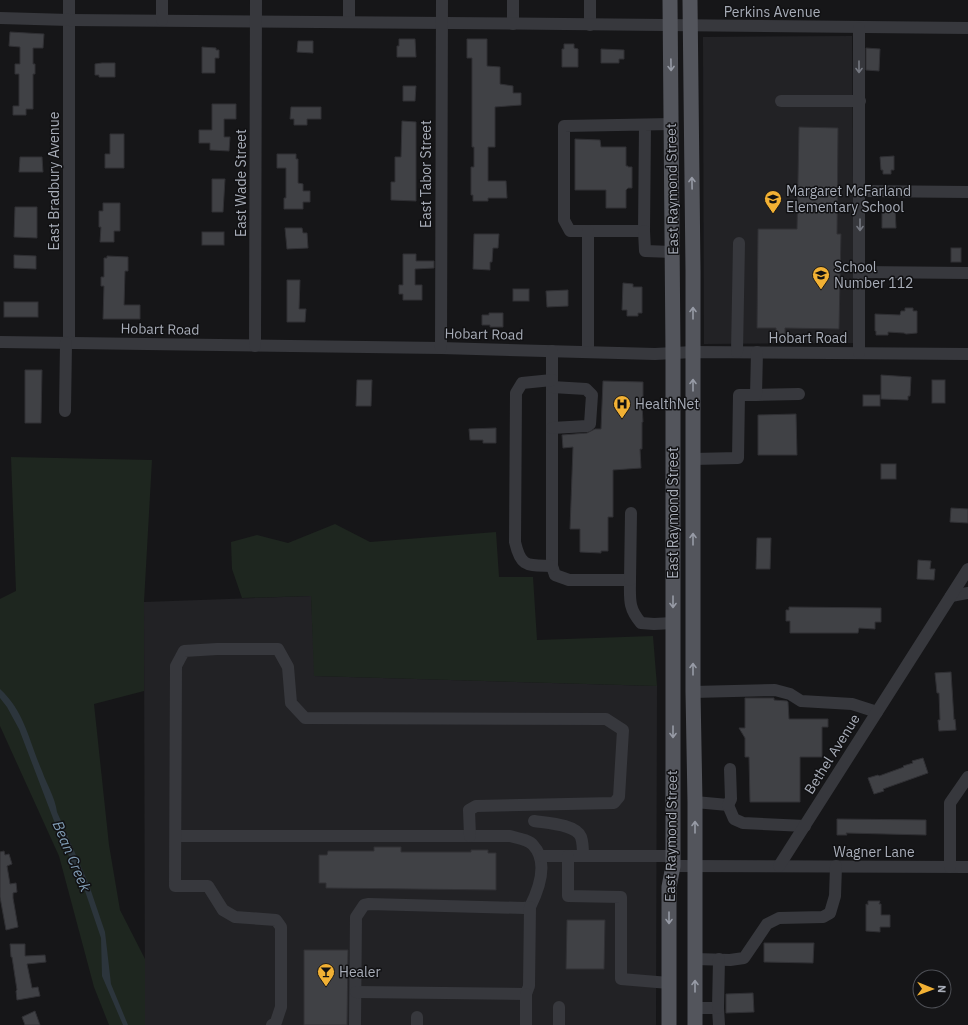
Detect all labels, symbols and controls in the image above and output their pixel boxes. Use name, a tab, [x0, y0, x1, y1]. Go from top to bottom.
street label: Perkins Avenue	[724, 3, 821, 21]
one-way arrow	[667, 58, 675, 71]
one-way arrow	[855, 60, 863, 73]
street label: East Bradbury Avenue	[45, 111, 63, 250]
street label: East Tabor Street	[417, 120, 435, 228]
street label: East Raymond Street	[662, 123, 682, 255]
street label: East Wade Street	[232, 129, 250, 237]
one-way arrow	[688, 177, 696, 190]
place label: Margaret McFarland Elementary School	[786, 182, 911, 216]
school or university icon: Margaret McFarland Elementary School	[763, 189, 783, 214]
one-way arrow	[856, 218, 864, 231]
place label: School Number 112	[834, 258, 914, 292]
school or university icon: School Number 112	[811, 265, 831, 290]
one-way arrow	[689, 307, 697, 320]
street label: Hobart Road	[120, 319, 200, 339]
street label: Hobart Road	[444, 324, 524, 344]
street label: Hobart Road	[769, 329, 847, 347]
one-way arrow	[689, 379, 697, 392]
hospital icon: HealthNet	[612, 394, 632, 419]
place label: HealthNet	[635, 395, 699, 413]
street label: East Raymond Street	[664, 447, 682, 579]
one-way arrow	[689, 533, 697, 546]
one-way arrow	[669, 595, 677, 608]
one-way arrow	[689, 663, 697, 676]
street label: Bethel Avenue	[800, 710, 864, 797]
one-way arrow	[669, 725, 677, 738]
street label: East Raymond Street	[661, 770, 681, 902]
water label: Bean Creek	[49, 818, 96, 895]
one-way arrow	[691, 821, 699, 834]
street label: Wagner Lane	[833, 843, 915, 861]
one-way arrow	[665, 911, 673, 924]
bar icon: Healer	[316, 962, 336, 987]
place label: Healer	[339, 963, 381, 981]
north arrow	[912, 969, 952, 1009]
one-way arrow	[691, 980, 699, 993]
text: N	[935, 985, 949, 993]

